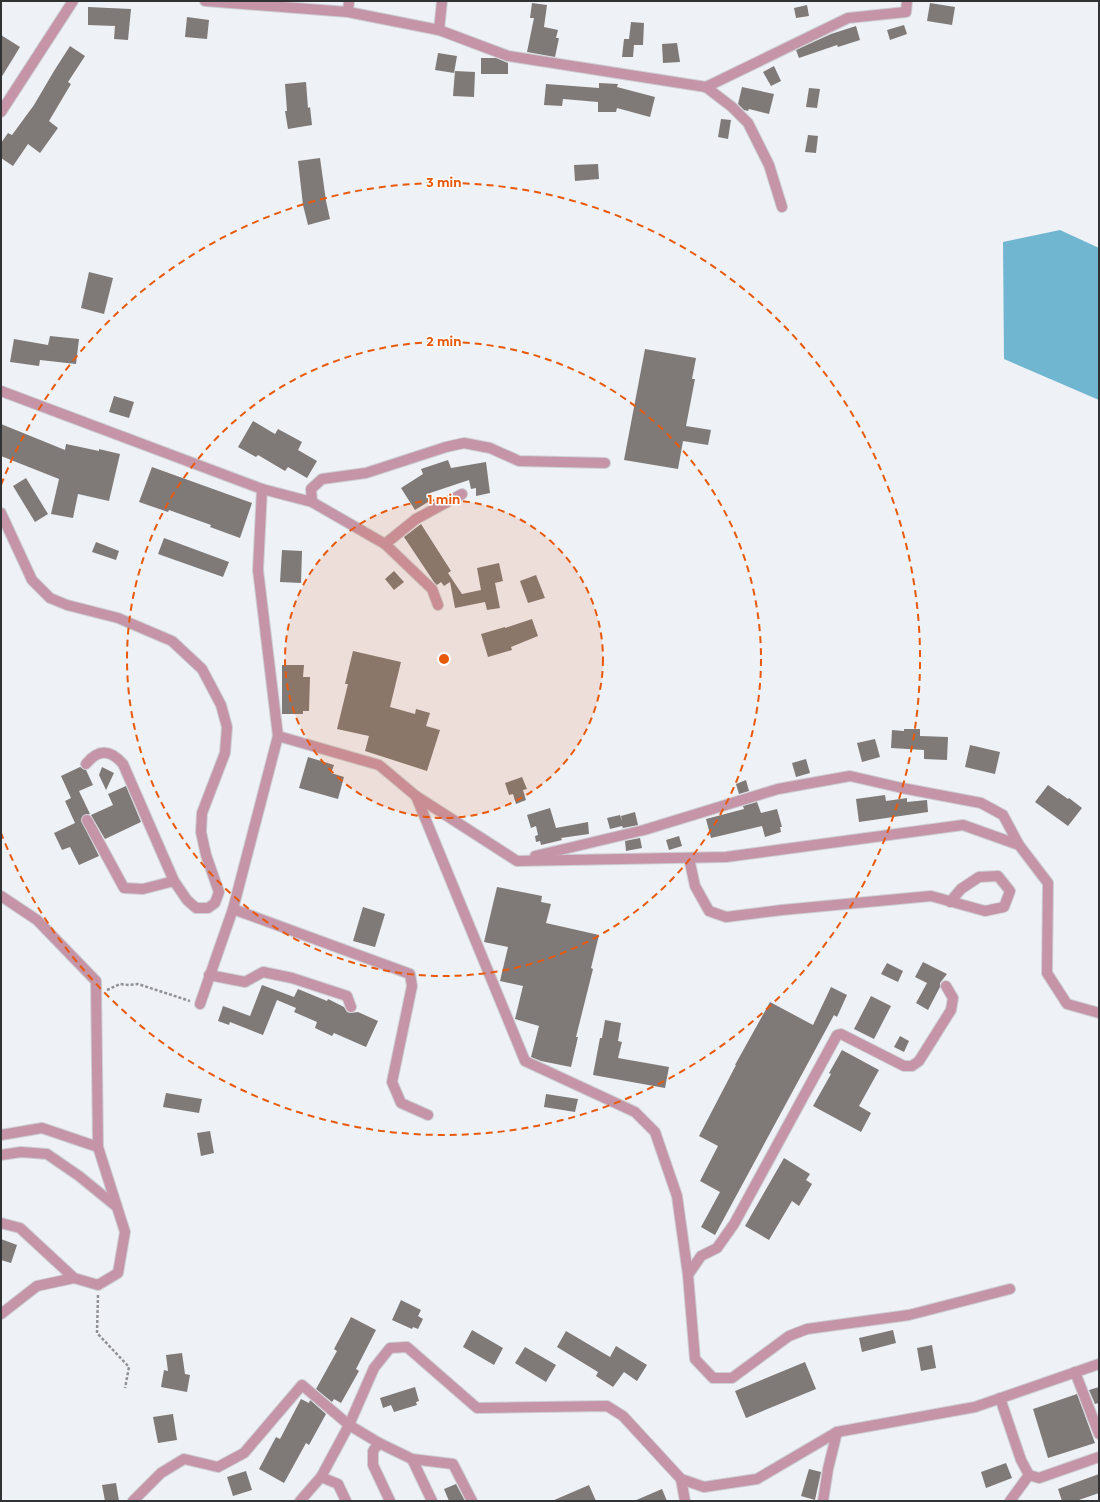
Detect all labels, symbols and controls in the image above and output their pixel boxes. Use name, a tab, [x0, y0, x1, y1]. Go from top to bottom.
text: 3 min	[426, 175, 462, 190]
text: 2 min	[427, 334, 461, 349]
text: 1 min	[428, 492, 460, 507]
centre of rings	[437, 652, 451, 666]

